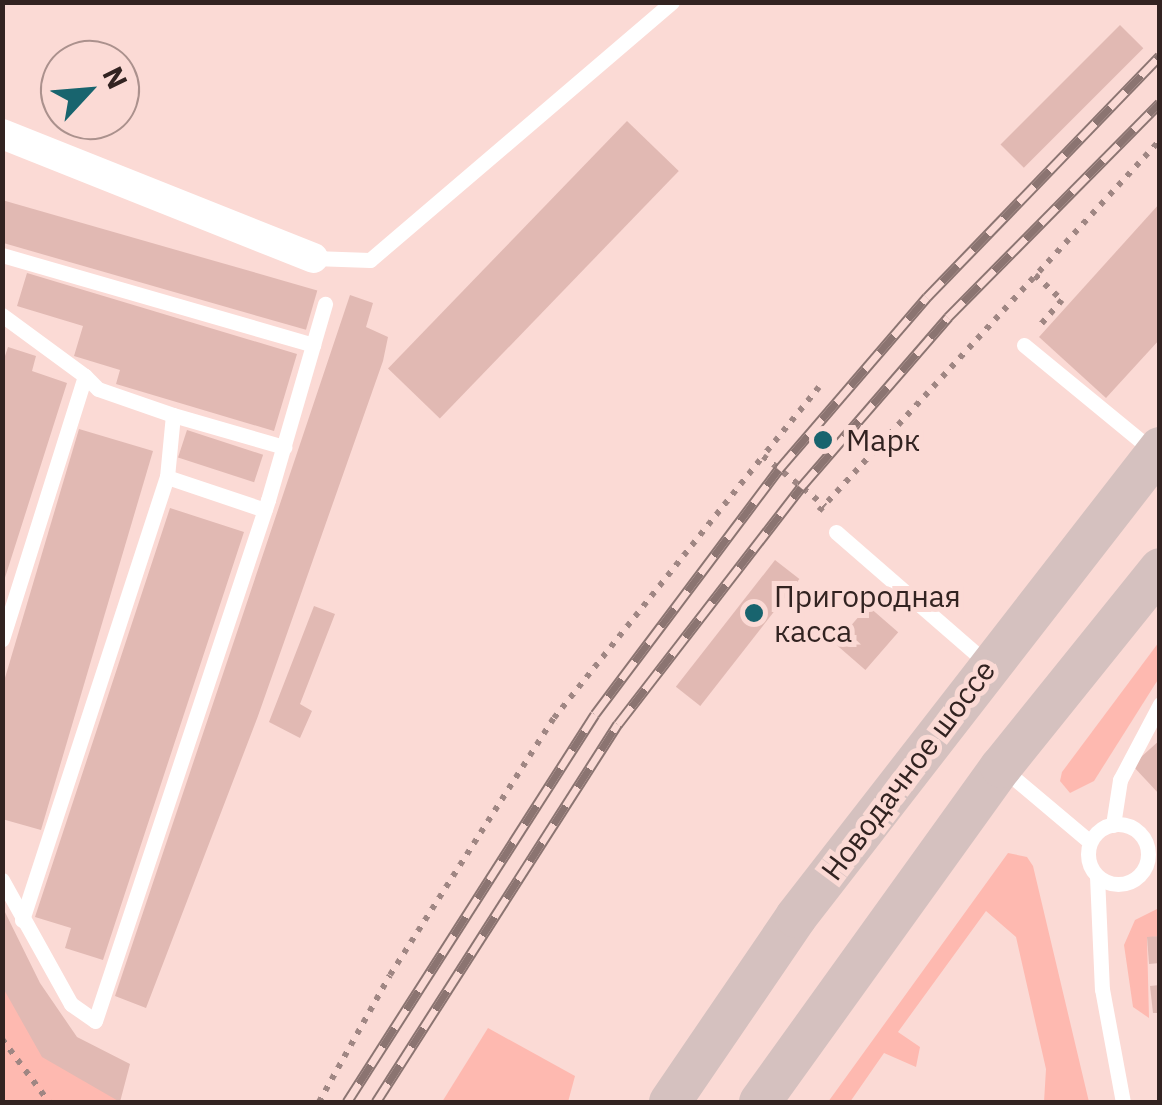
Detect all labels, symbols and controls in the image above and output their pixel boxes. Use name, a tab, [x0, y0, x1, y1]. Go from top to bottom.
north arrow	[40, 40, 140, 140]
text: N	[95, 60, 137, 95]
place label: Марк	[846, 422, 920, 458]
marker: Марк	[810, 427, 836, 453]
place label: Пригородная касса	[774, 578, 961, 648]
marker: Пригородная касса	[743, 602, 765, 624]
street label: Новодачное шоссе	[814, 653, 1002, 887]

